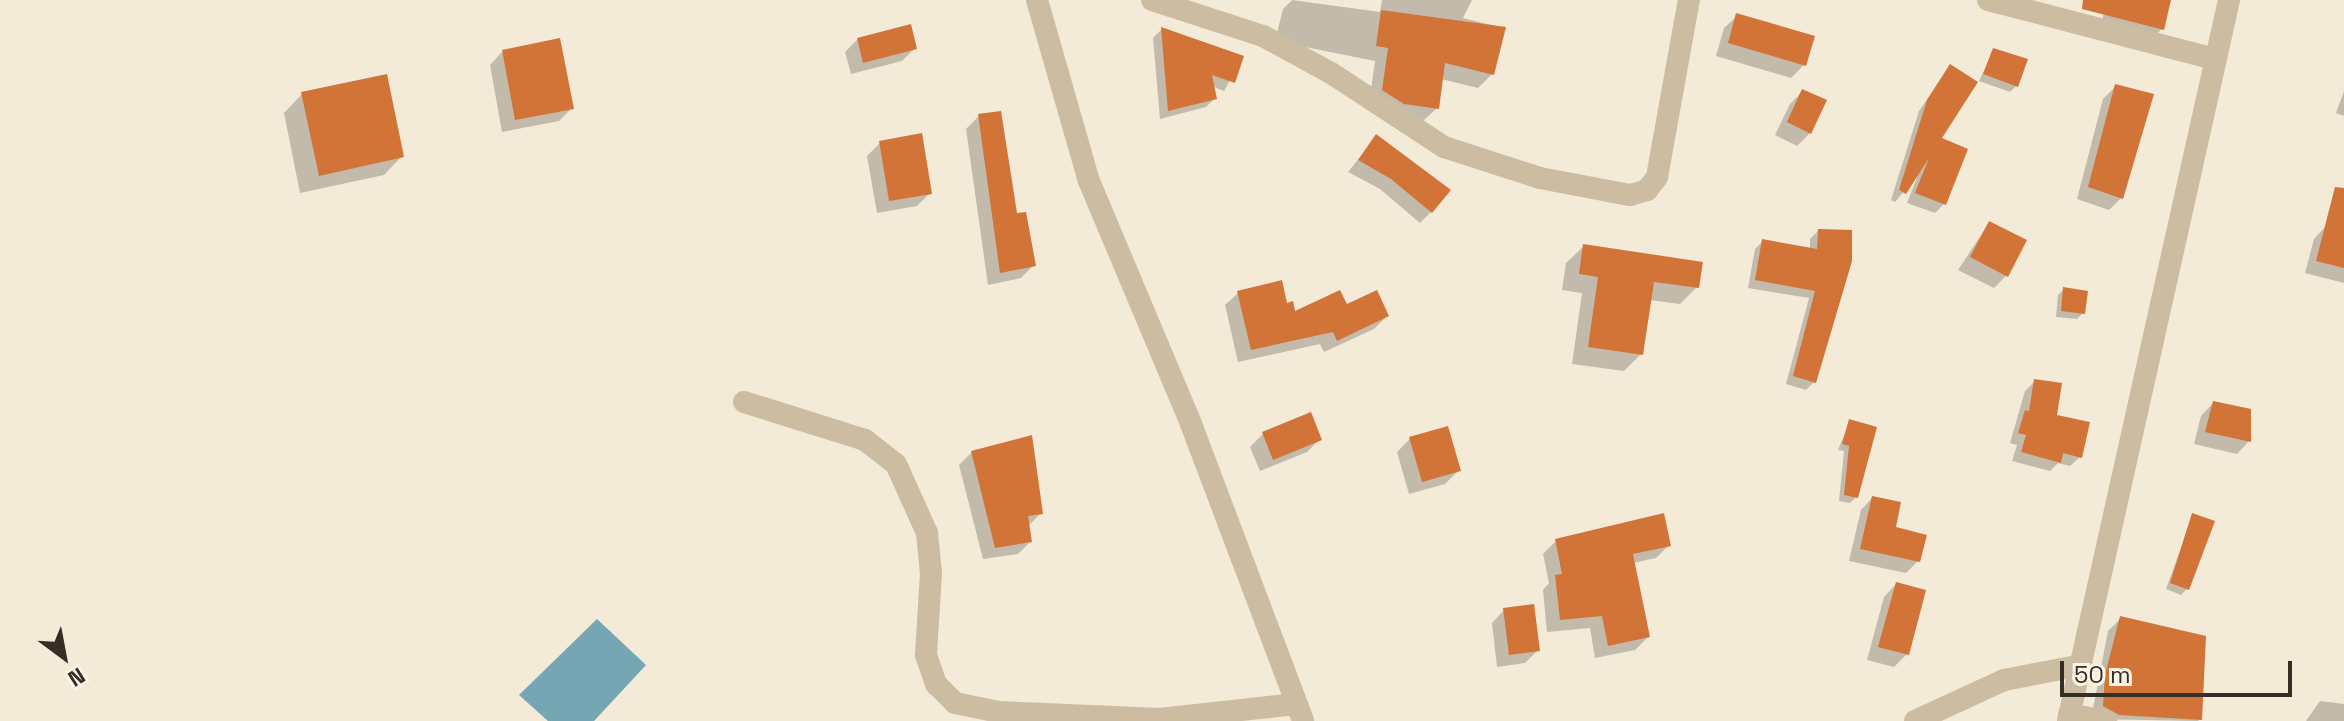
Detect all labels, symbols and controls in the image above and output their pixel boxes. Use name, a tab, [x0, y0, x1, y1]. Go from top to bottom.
north arrow	[24, 617, 104, 697]
scale bar	[2064, 645, 2296, 695]
text: 50 m	[2074, 659, 2131, 690]
text: N	[63, 662, 90, 693]

